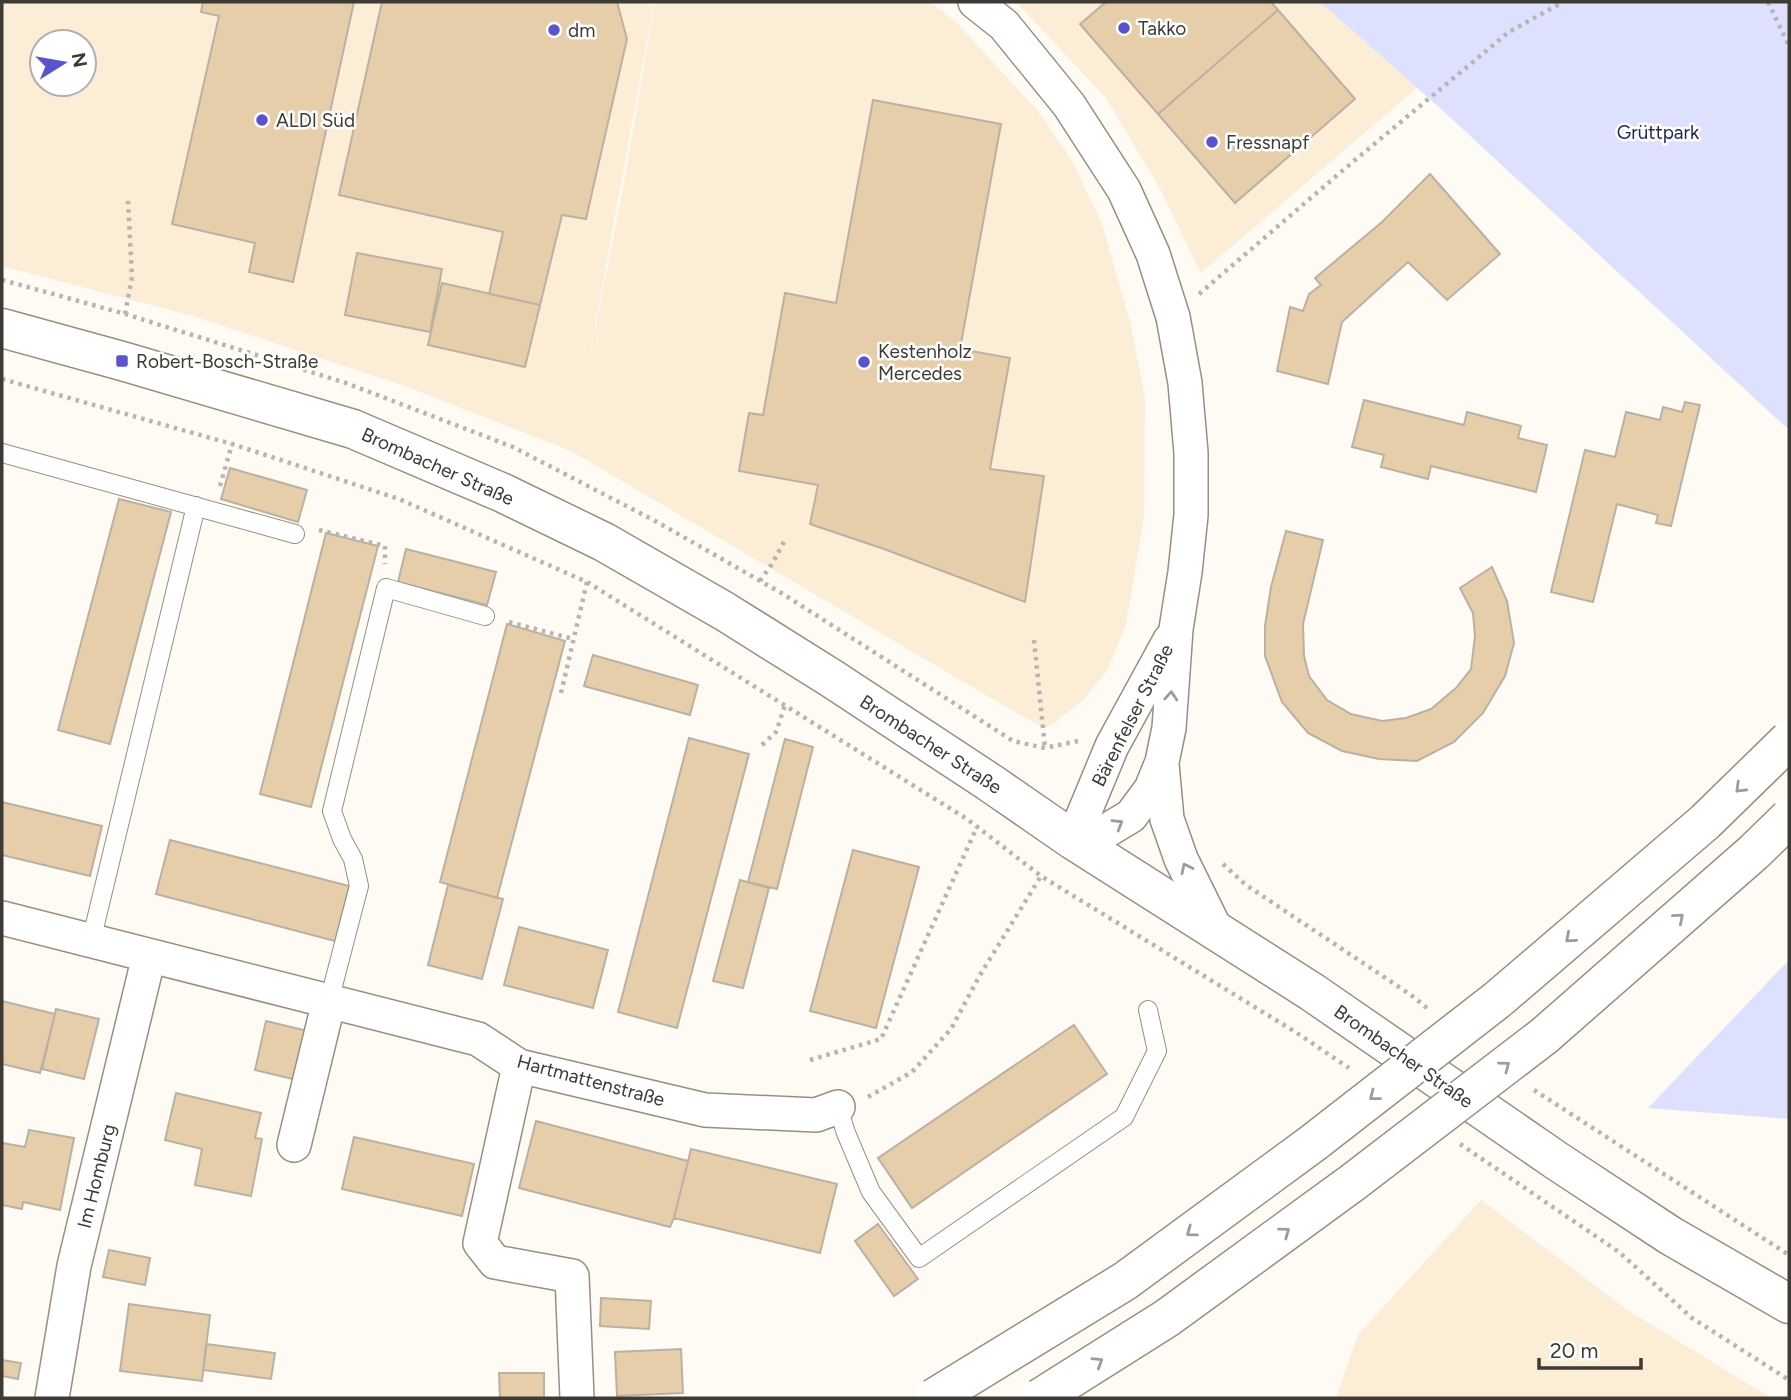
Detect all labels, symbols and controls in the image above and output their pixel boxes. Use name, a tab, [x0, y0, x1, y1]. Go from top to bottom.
place label: Takko	[1138, 17, 1186, 40]
place label: dm	[568, 19, 595, 42]
marker: Takko	[1116, 20, 1132, 36]
marker: dm	[546, 22, 562, 38]
north arrow	[28, 28, 98, 98]
text: N	[67, 50, 92, 69]
place label: ALDI Süd	[276, 109, 355, 132]
marker: ALDI Süd	[254, 112, 270, 128]
park label: Grüttpark	[1617, 121, 1700, 144]
place label: Fressnapf	[1226, 131, 1309, 154]
marker: Fressnapf	[1204, 134, 1220, 150]
place label: Kestenholz Mercedes	[878, 340, 972, 385]
place label: Robert-Bosch-Straße	[136, 350, 318, 373]
marker: Robert-Bosch-Straße	[114, 353, 130, 369]
marker: Kestenholz Mercedes	[856, 354, 872, 370]
street label: Brombacher Straße	[358, 423, 518, 510]
street label: Bärenfelser Straße	[1087, 640, 1178, 790]
street label: Brombacher Straße	[855, 690, 1006, 799]
one-way arrow	[1163, 690, 1178, 701]
one-way arrow	[1735, 779, 1748, 792]
one-way arrow	[1110, 819, 1123, 832]
one-way arrow	[1181, 863, 1195, 875]
one-way arrow	[1670, 914, 1683, 926]
one-way arrow	[1565, 930, 1578, 942]
street label: Brombacher Straße	[1330, 1000, 1478, 1113]
street label: Hartmattenstraße	[515, 1050, 667, 1111]
one-way arrow	[1498, 1061, 1510, 1074]
one-way arrow	[1369, 1088, 1381, 1101]
street label: Im Homburg	[72, 1122, 121, 1231]
one-way arrow	[1186, 1224, 1199, 1236]
one-way arrow	[1277, 1228, 1290, 1241]
scale bar	[1539, 1326, 1640, 1370]
text: 20 m	[1550, 1338, 1598, 1363]
one-way arrow	[1090, 1358, 1103, 1370]

